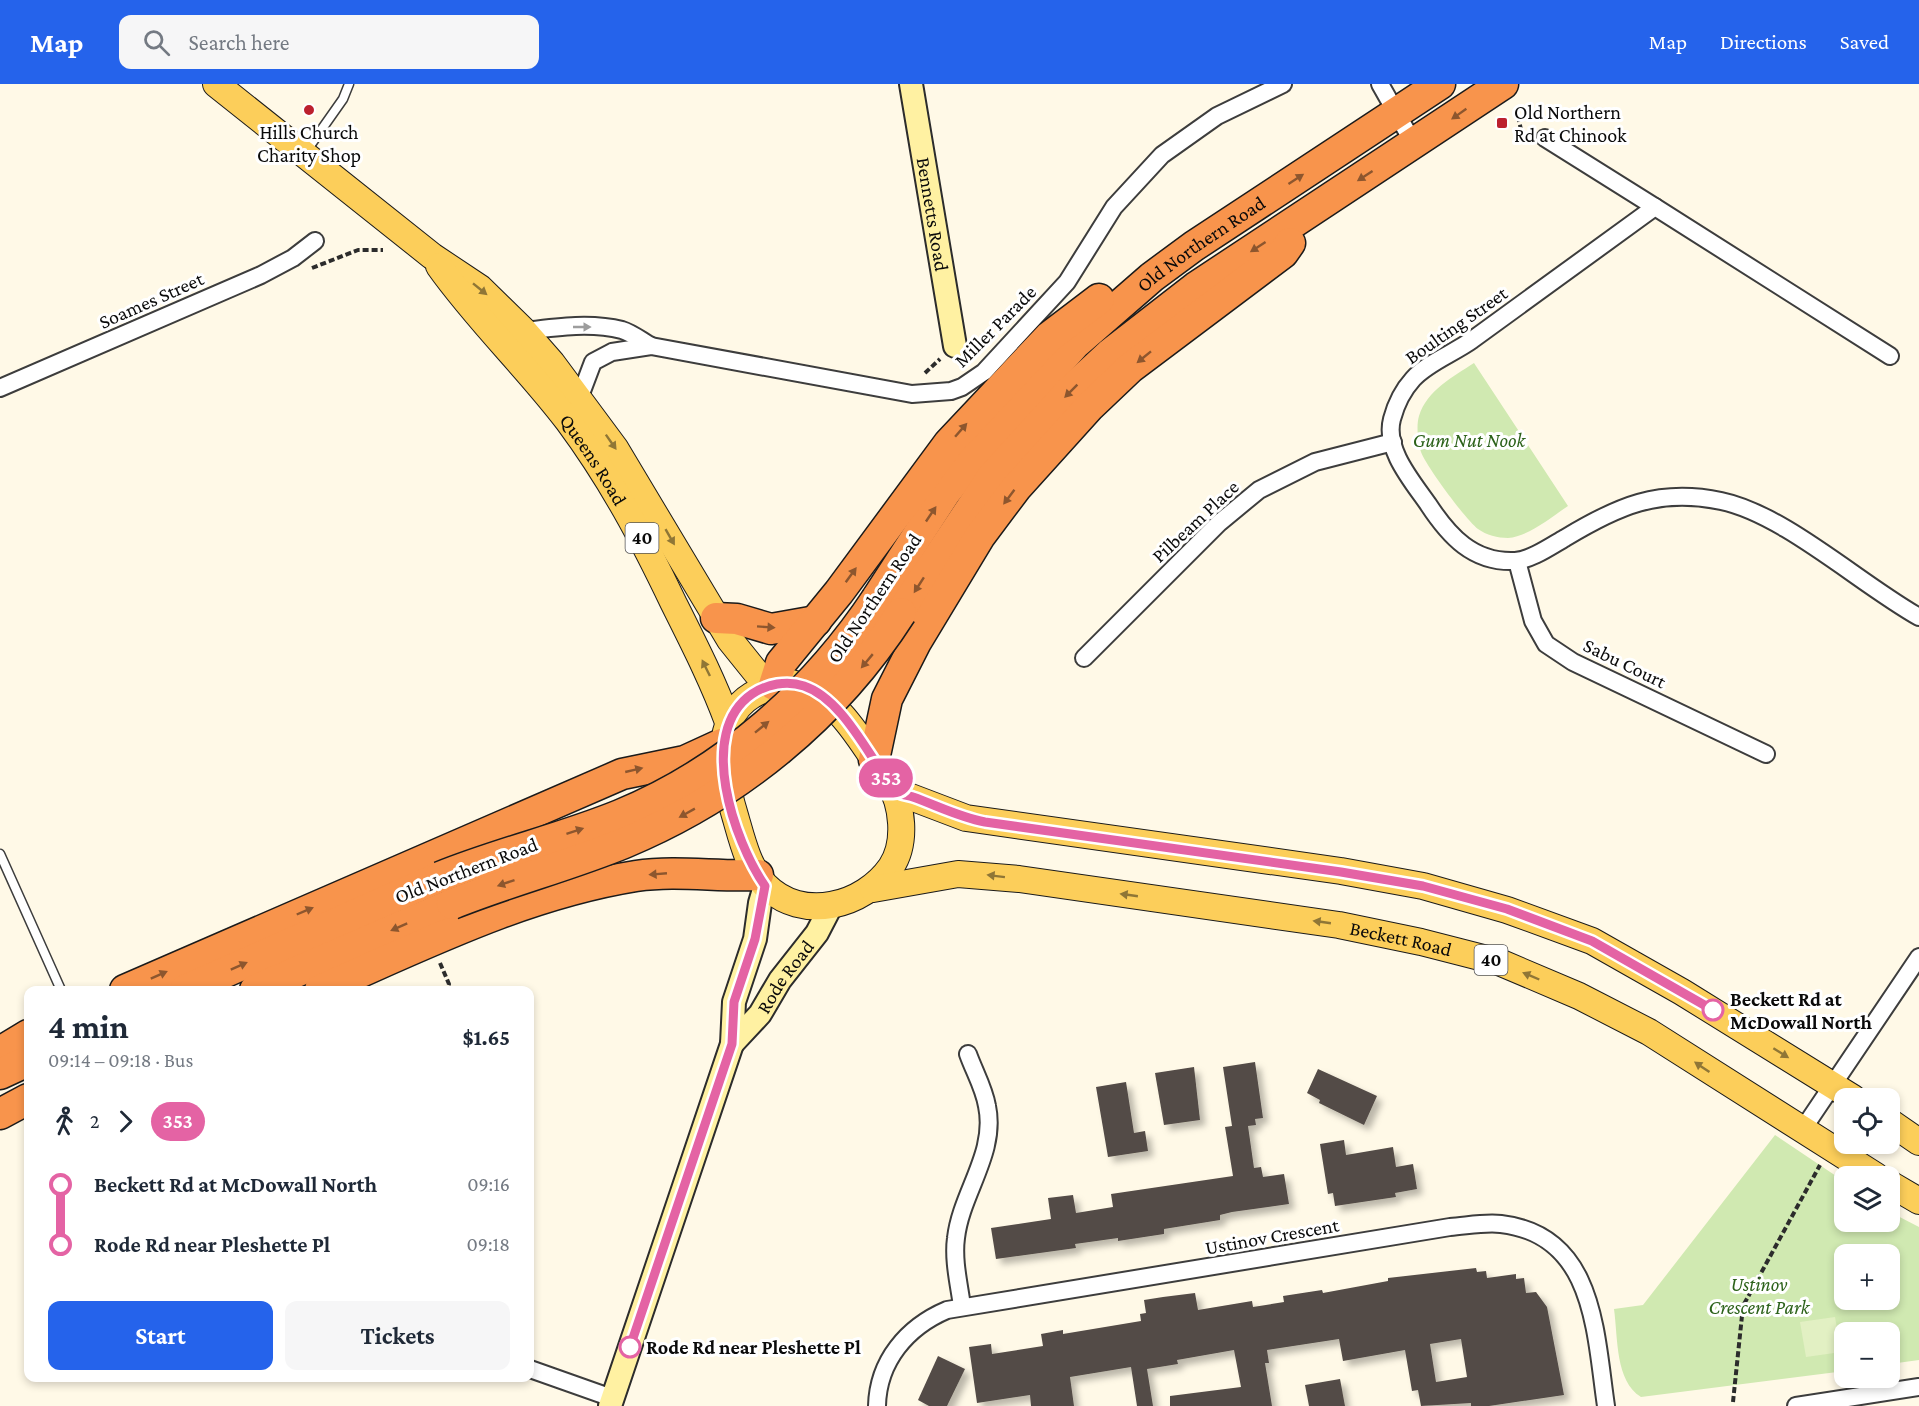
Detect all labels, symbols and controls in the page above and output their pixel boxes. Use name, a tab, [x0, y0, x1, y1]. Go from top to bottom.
search box	[119, 15, 539, 69]
icon: search	[140, 26, 173, 59]
text: Map	[30, 27, 83, 58]
text: Search here	[188, 30, 289, 55]
text: Map	[1649, 30, 1687, 54]
text: Directions	[1720, 30, 1807, 54]
text: Saved	[1840, 30, 1889, 54]
place label: Old Northern Rd at Chinook	[1514, 101, 1627, 146]
marker: Hills Church Charity Shop	[302, 103, 316, 117]
one-way arrow	[1451, 108, 1467, 120]
marker: Old Northern Rd at Chinook	[1495, 116, 1509, 130]
place label: Hills Church Charity Shop	[257, 121, 361, 167]
street label: Bennetts Road	[912, 156, 953, 273]
one-way arrow	[1357, 170, 1373, 181]
one-way arrow	[1288, 174, 1304, 185]
street label: Old Northern Road	[1132, 191, 1269, 296]
one-way arrow	[1250, 241, 1266, 252]
street label: Soames Street	[95, 267, 207, 333]
street label: Miller Parade	[950, 280, 1041, 371]
street label: Boulting Street	[1401, 281, 1512, 369]
one-way arrow	[473, 282, 488, 295]
one-way arrow	[573, 322, 592, 332]
one-way arrow	[1137, 350, 1152, 362]
one-way arrow	[1063, 384, 1078, 398]
street label: Queens Road	[556, 410, 632, 509]
one-way arrow	[954, 422, 967, 438]
park label: Gum Nut Nook	[1413, 429, 1527, 451]
one-way arrow	[605, 434, 616, 450]
street label: Pilbeam Place	[1147, 475, 1243, 567]
one-way arrow	[1004, 489, 1016, 504]
one-way arrow	[925, 506, 937, 522]
road number: 40	[626, 523, 658, 553]
one-way arrow	[665, 529, 675, 546]
street label: Old Northern Road	[823, 529, 926, 667]
one-way arrow	[845, 567, 857, 582]
one-way arrow	[913, 577, 925, 593]
one-way arrow	[756, 622, 775, 632]
street label: Sabu Court	[1580, 634, 1670, 693]
one-way arrow	[861, 653, 874, 668]
one-way arrow	[702, 660, 711, 677]
one-way arrow	[755, 722, 770, 734]
line badge: 353	[852, 758, 920, 798]
one-way arrow	[625, 765, 643, 775]
text: 353	[871, 766, 901, 790]
one-way arrow	[678, 808, 695, 818]
one-way arrow	[566, 826, 584, 836]
street label: Old Northern Road	[391, 832, 541, 907]
one-way arrow	[648, 869, 667, 879]
one-way arrow	[987, 871, 1006, 881]
one-way arrow	[497, 879, 515, 889]
one-way arrow	[1119, 890, 1138, 899]
one-way arrow	[296, 907, 313, 916]
street label: Beckett Road	[1348, 917, 1455, 961]
one-way arrow	[1312, 918, 1331, 927]
one-way arrow	[389, 922, 407, 932]
street label: Rode Road	[752, 935, 818, 1017]
road number: 40	[1474, 945, 1508, 975]
one-way arrow	[230, 961, 248, 971]
one-way arrow	[151, 970, 169, 980]
one-way arrow	[1521, 971, 1539, 981]
place label: Beckett Rd at McDowall North	[1730, 988, 1872, 1033]
marker: Beckett Rd at McDowall North	[1702, 999, 1724, 1021]
text: 4 min	[48, 1008, 129, 1045]
text: $1.65	[462, 1025, 510, 1050]
one-way arrow	[1773, 1047, 1790, 1058]
text: 09:14 – 09:18 · Bus	[48, 1049, 193, 1071]
one-way arrow	[1694, 1062, 1710, 1073]
map controls	[1834, 1088, 1900, 1388]
button: locate	[1834, 1088, 1900, 1154]
icon: walk	[48, 1105, 81, 1138]
icon: forward	[109, 1105, 142, 1138]
text: 353	[163, 1109, 193, 1133]
text: 2	[90, 1110, 100, 1132]
button: layers	[1834, 1166, 1900, 1232]
text: Beckett Rd at McDowall North	[94, 1172, 377, 1197]
text: 09:16	[467, 1173, 510, 1195]
street label: Ustinov Crescent	[1203, 1213, 1341, 1259]
text: Rode Rd near Pleshette Pl	[94, 1232, 330, 1257]
text: 09:18	[467, 1233, 510, 1255]
button: +	[1834, 1244, 1900, 1310]
park label: Ustinov Crescent Park	[1708, 1273, 1811, 1318]
button: Start	[48, 1301, 273, 1370]
button: Tickets	[285, 1301, 510, 1370]
button: −	[1834, 1322, 1900, 1388]
marker: Rode Rd near Pleshette Pl	[619, 1336, 641, 1358]
place label: Rode Rd near Pleshette Pl	[646, 1336, 861, 1358]

